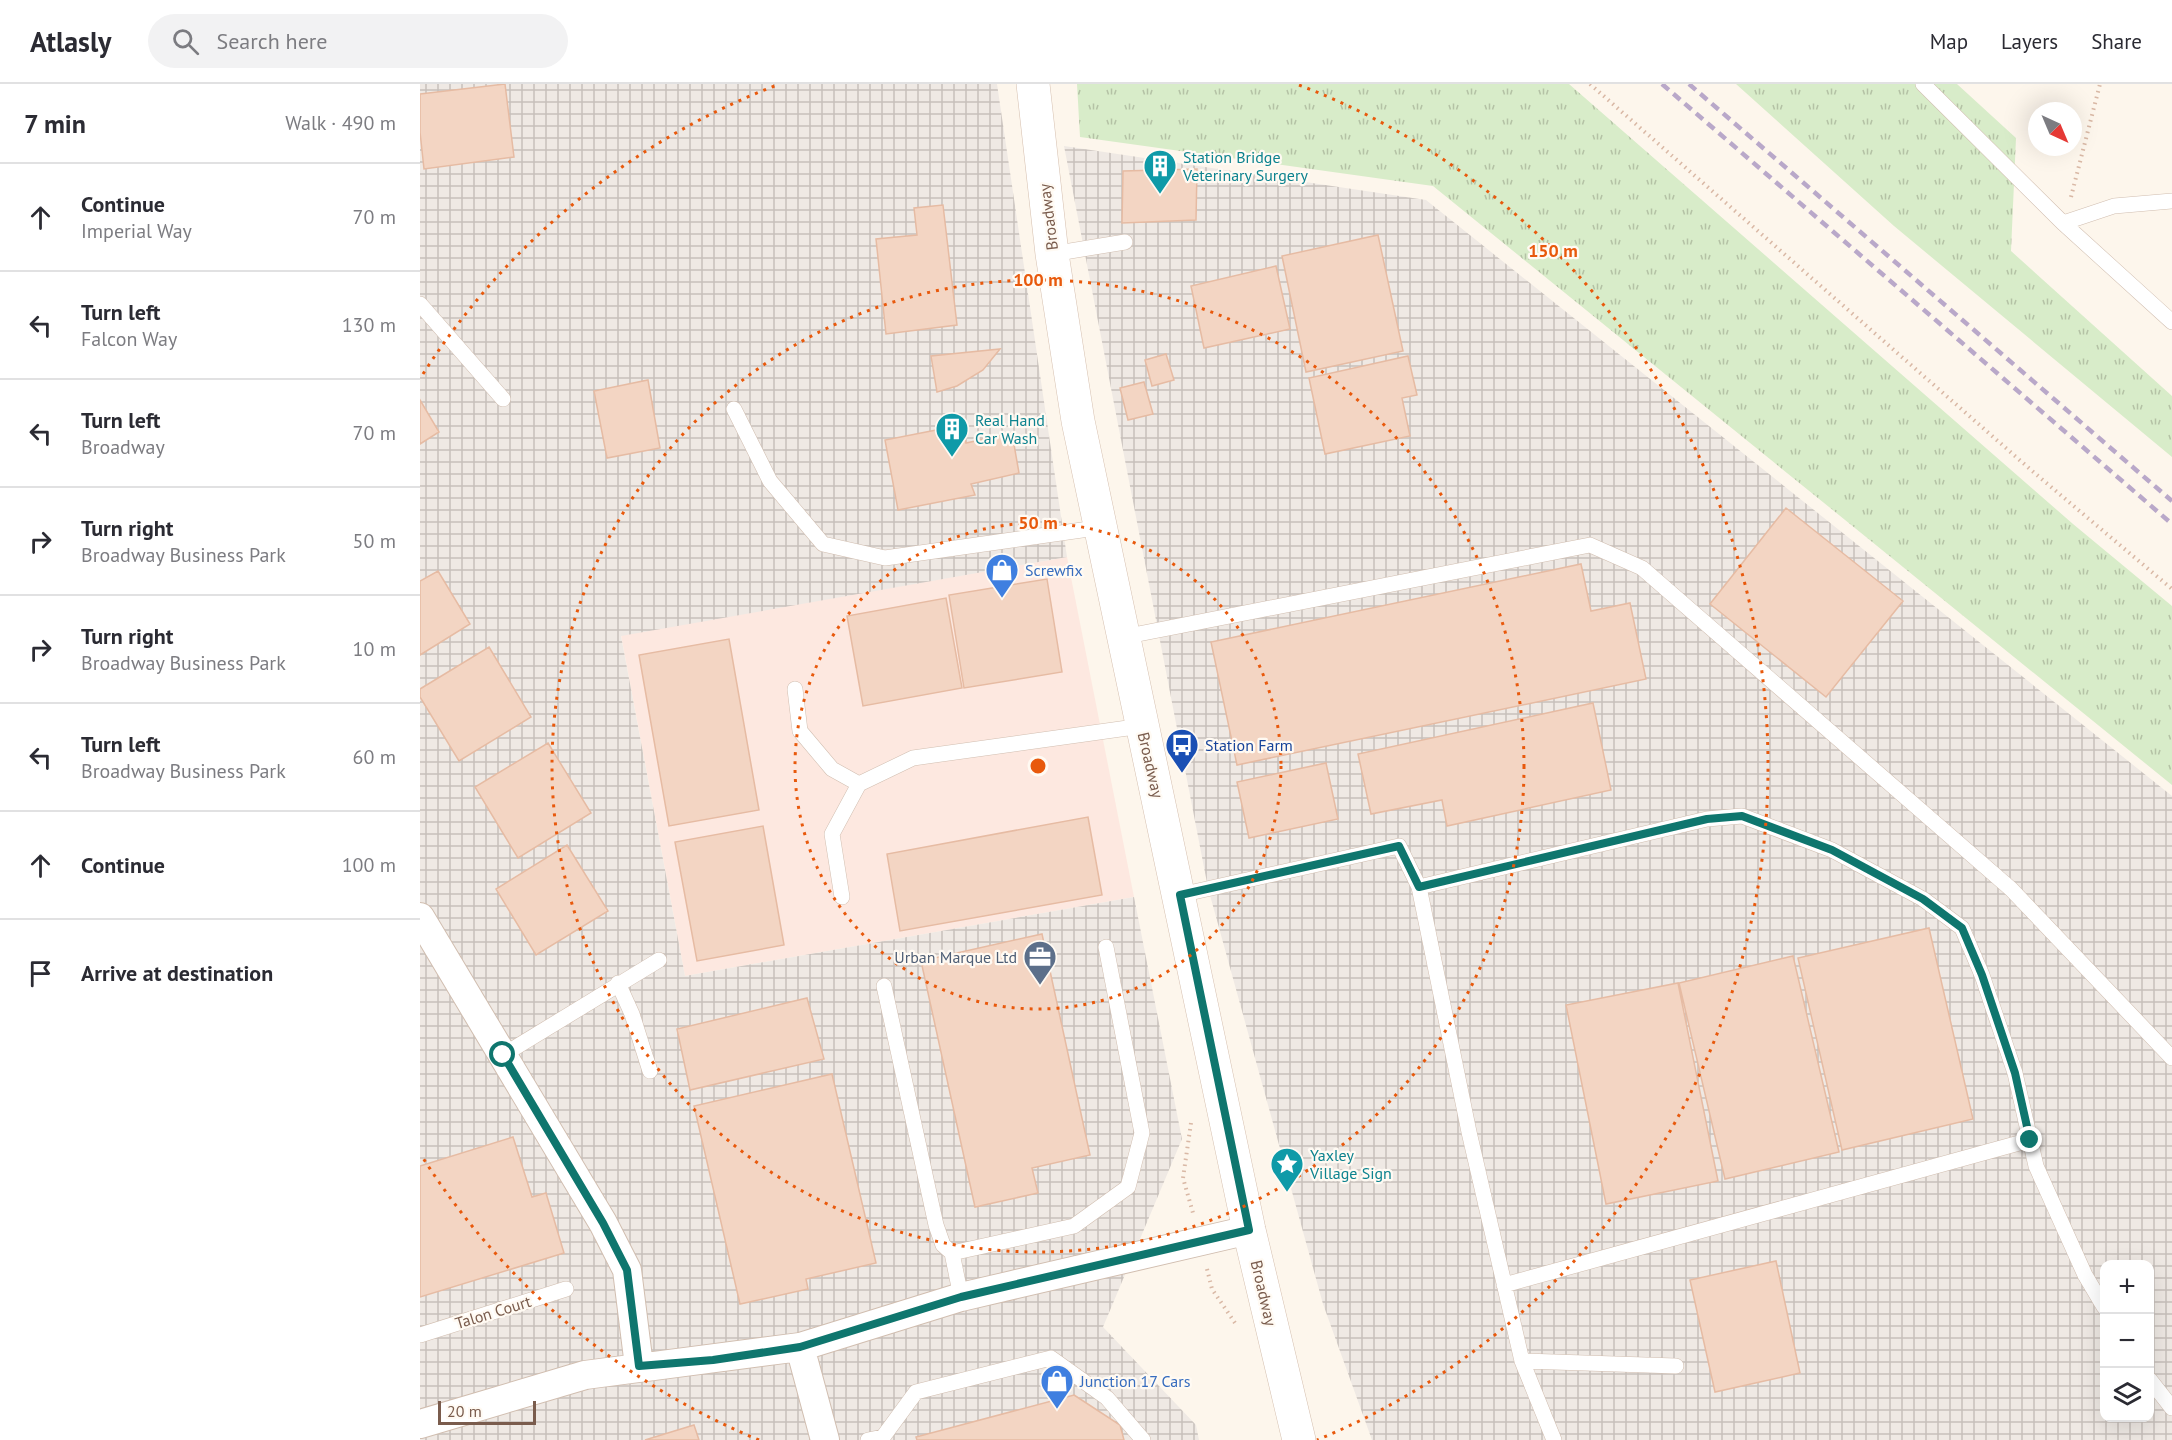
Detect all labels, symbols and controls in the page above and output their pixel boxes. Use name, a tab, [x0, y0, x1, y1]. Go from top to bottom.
search box	[148, 14, 568, 68]
text: Atlasly	[30, 23, 112, 60]
icon: search	[169, 25, 202, 58]
text: Search here	[217, 27, 327, 55]
text: Map	[1930, 28, 1968, 55]
text: Layers	[2001, 28, 2058, 55]
text: Share	[2091, 28, 2142, 55]
north arrow	[2028, 102, 2082, 156]
text: 7 min	[24, 107, 86, 140]
text: Walk · 490 m	[285, 110, 396, 136]
place label: Station Bridge Veterinary Surgery	[1182, 147, 1308, 185]
building icon: Station Bridge Veterinary Surgery	[1142, 148, 1178, 195]
street label: Broadway	[1034, 182, 1062, 252]
text: Continue	[81, 190, 165, 218]
icon: ahead	[24, 201, 57, 234]
text: 70 m	[353, 204, 396, 230]
text: Imperial Way	[81, 218, 192, 244]
text: 150 m	[1528, 239, 1578, 262]
text: 100 m	[1013, 268, 1063, 291]
text: Turn left	[81, 298, 161, 326]
icon: left	[24, 309, 57, 342]
text: 130 m	[342, 312, 396, 338]
text: Falcon Way	[81, 326, 177, 352]
text: Turn left	[81, 406, 161, 434]
place label: Real Hand Car Wash	[975, 410, 1045, 448]
building icon: Real Hand Car Wash	[934, 411, 970, 458]
icon: left	[24, 417, 57, 450]
text: 70 m	[353, 420, 396, 446]
text: Broadway	[81, 434, 165, 460]
text: 50 m	[1018, 511, 1058, 534]
text: Turn right	[81, 514, 173, 542]
icon: right	[24, 525, 57, 558]
text: 50 m	[353, 528, 396, 554]
text: Broadway Business Park	[81, 542, 286, 568]
shop icon: Screwfix	[984, 552, 1020, 599]
place label: Screwfix	[1025, 560, 1083, 580]
text: Turn right	[81, 622, 173, 650]
icon: right	[24, 633, 57, 666]
text: 10 m	[353, 636, 396, 662]
text: Broadway Business Park	[81, 650, 286, 676]
bus stop icon: Station Farm	[1164, 727, 1200, 774]
text: Turn left	[81, 730, 161, 758]
street label: Broadway	[1134, 730, 1168, 800]
place label: Station Farm	[1205, 735, 1293, 755]
icon: left	[24, 741, 57, 774]
text: 60 m	[353, 744, 396, 770]
centre of rings	[1028, 756, 1048, 776]
text: Broadway Business Park	[81, 758, 286, 784]
icon: ahead	[24, 849, 57, 882]
text: Continue	[81, 851, 165, 879]
text: 100 m	[342, 852, 396, 878]
office icon: Urban Marque Ltd	[1022, 939, 1058, 986]
place label: Urban Marque Ltd	[894, 947, 1017, 967]
icon: arrive	[24, 957, 57, 990]
text: Arrive at destination	[81, 959, 273, 987]
route start	[489, 1041, 515, 1067]
route end	[2016, 1126, 2042, 1152]
place label: Yaxley Village Sign	[1309, 1145, 1392, 1183]
place icon: Yaxley Village Sign	[1269, 1146, 1305, 1193]
street label: Broadway	[1247, 1258, 1281, 1328]
map controls	[2100, 1260, 2154, 1422]
button: +	[2100, 1260, 2154, 1314]
street label: Talon Court	[453, 1291, 534, 1333]
button: −	[2100, 1314, 2154, 1368]
shop icon: Junction 17 Cars	[1039, 1363, 1075, 1410]
button: layers	[2100, 1368, 2154, 1422]
place label: Junction 17 Cars	[1079, 1371, 1191, 1391]
scale bar	[438, 1398, 536, 1426]
text: 20 m	[447, 1401, 482, 1421]

